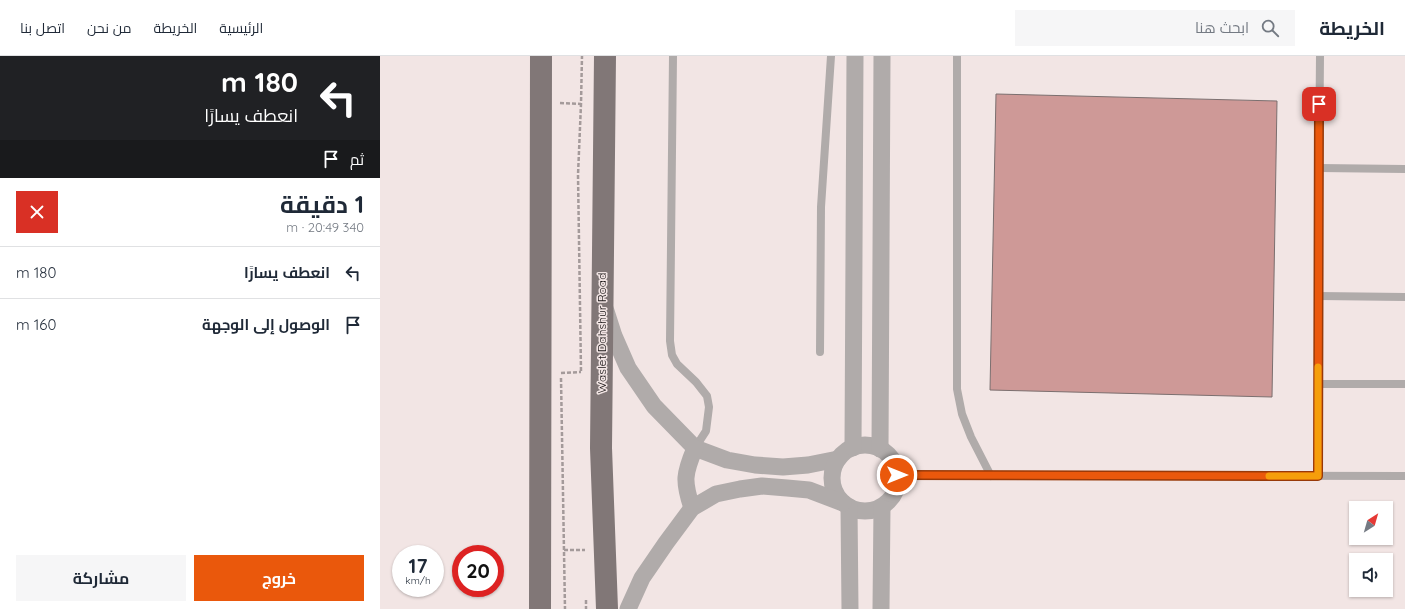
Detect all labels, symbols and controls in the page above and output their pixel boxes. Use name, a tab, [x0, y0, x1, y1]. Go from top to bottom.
search box	[1015, 10, 1295, 46]
text: الخريطة	[1319, 16, 1385, 40]
icon: search	[1259, 17, 1281, 39]
text: ابحث هنا	[1195, 18, 1249, 37]
text: اتصل بنا	[20, 19, 65, 37]
text: من نحن	[87, 19, 132, 37]
text: الخريطة	[154, 19, 197, 37]
text: الرئيسية	[219, 19, 263, 37]
text: 180 m	[221, 64, 298, 99]
icon: left	[312, 72, 364, 124]
pin	[1302, 87, 1336, 121]
icon: arrive	[1308, 93, 1330, 115]
text: انعطف يسارًا	[204, 104, 298, 127]
icon: arrive	[320, 148, 342, 170]
text: ثم	[350, 150, 364, 169]
text: 1 دقيقة	[280, 189, 364, 219]
button: close	[16, 191, 58, 233]
text: 340 m · 20:49	[286, 219, 364, 235]
icon: left	[342, 262, 364, 284]
text: 180 m	[16, 263, 56, 282]
text: انعطف يسارًا	[244, 263, 330, 282]
street label: Waslet Dahshur Road	[594, 273, 609, 393]
icon: arrive	[342, 314, 364, 336]
text: 160 m	[16, 315, 56, 334]
text: الوصول إلى الوجهة	[202, 315, 330, 334]
position arrow	[876, 454, 918, 496]
north arrow	[1349, 501, 1393, 545]
map controls	[1349, 501, 1393, 597]
speed limit sign: 20	[452, 545, 504, 597]
text: 17	[409, 553, 427, 578]
button: sound	[1349, 553, 1393, 597]
button: مشاركة	[16, 555, 186, 601]
button: خروج	[194, 555, 364, 601]
text: km/h	[405, 574, 431, 587]

